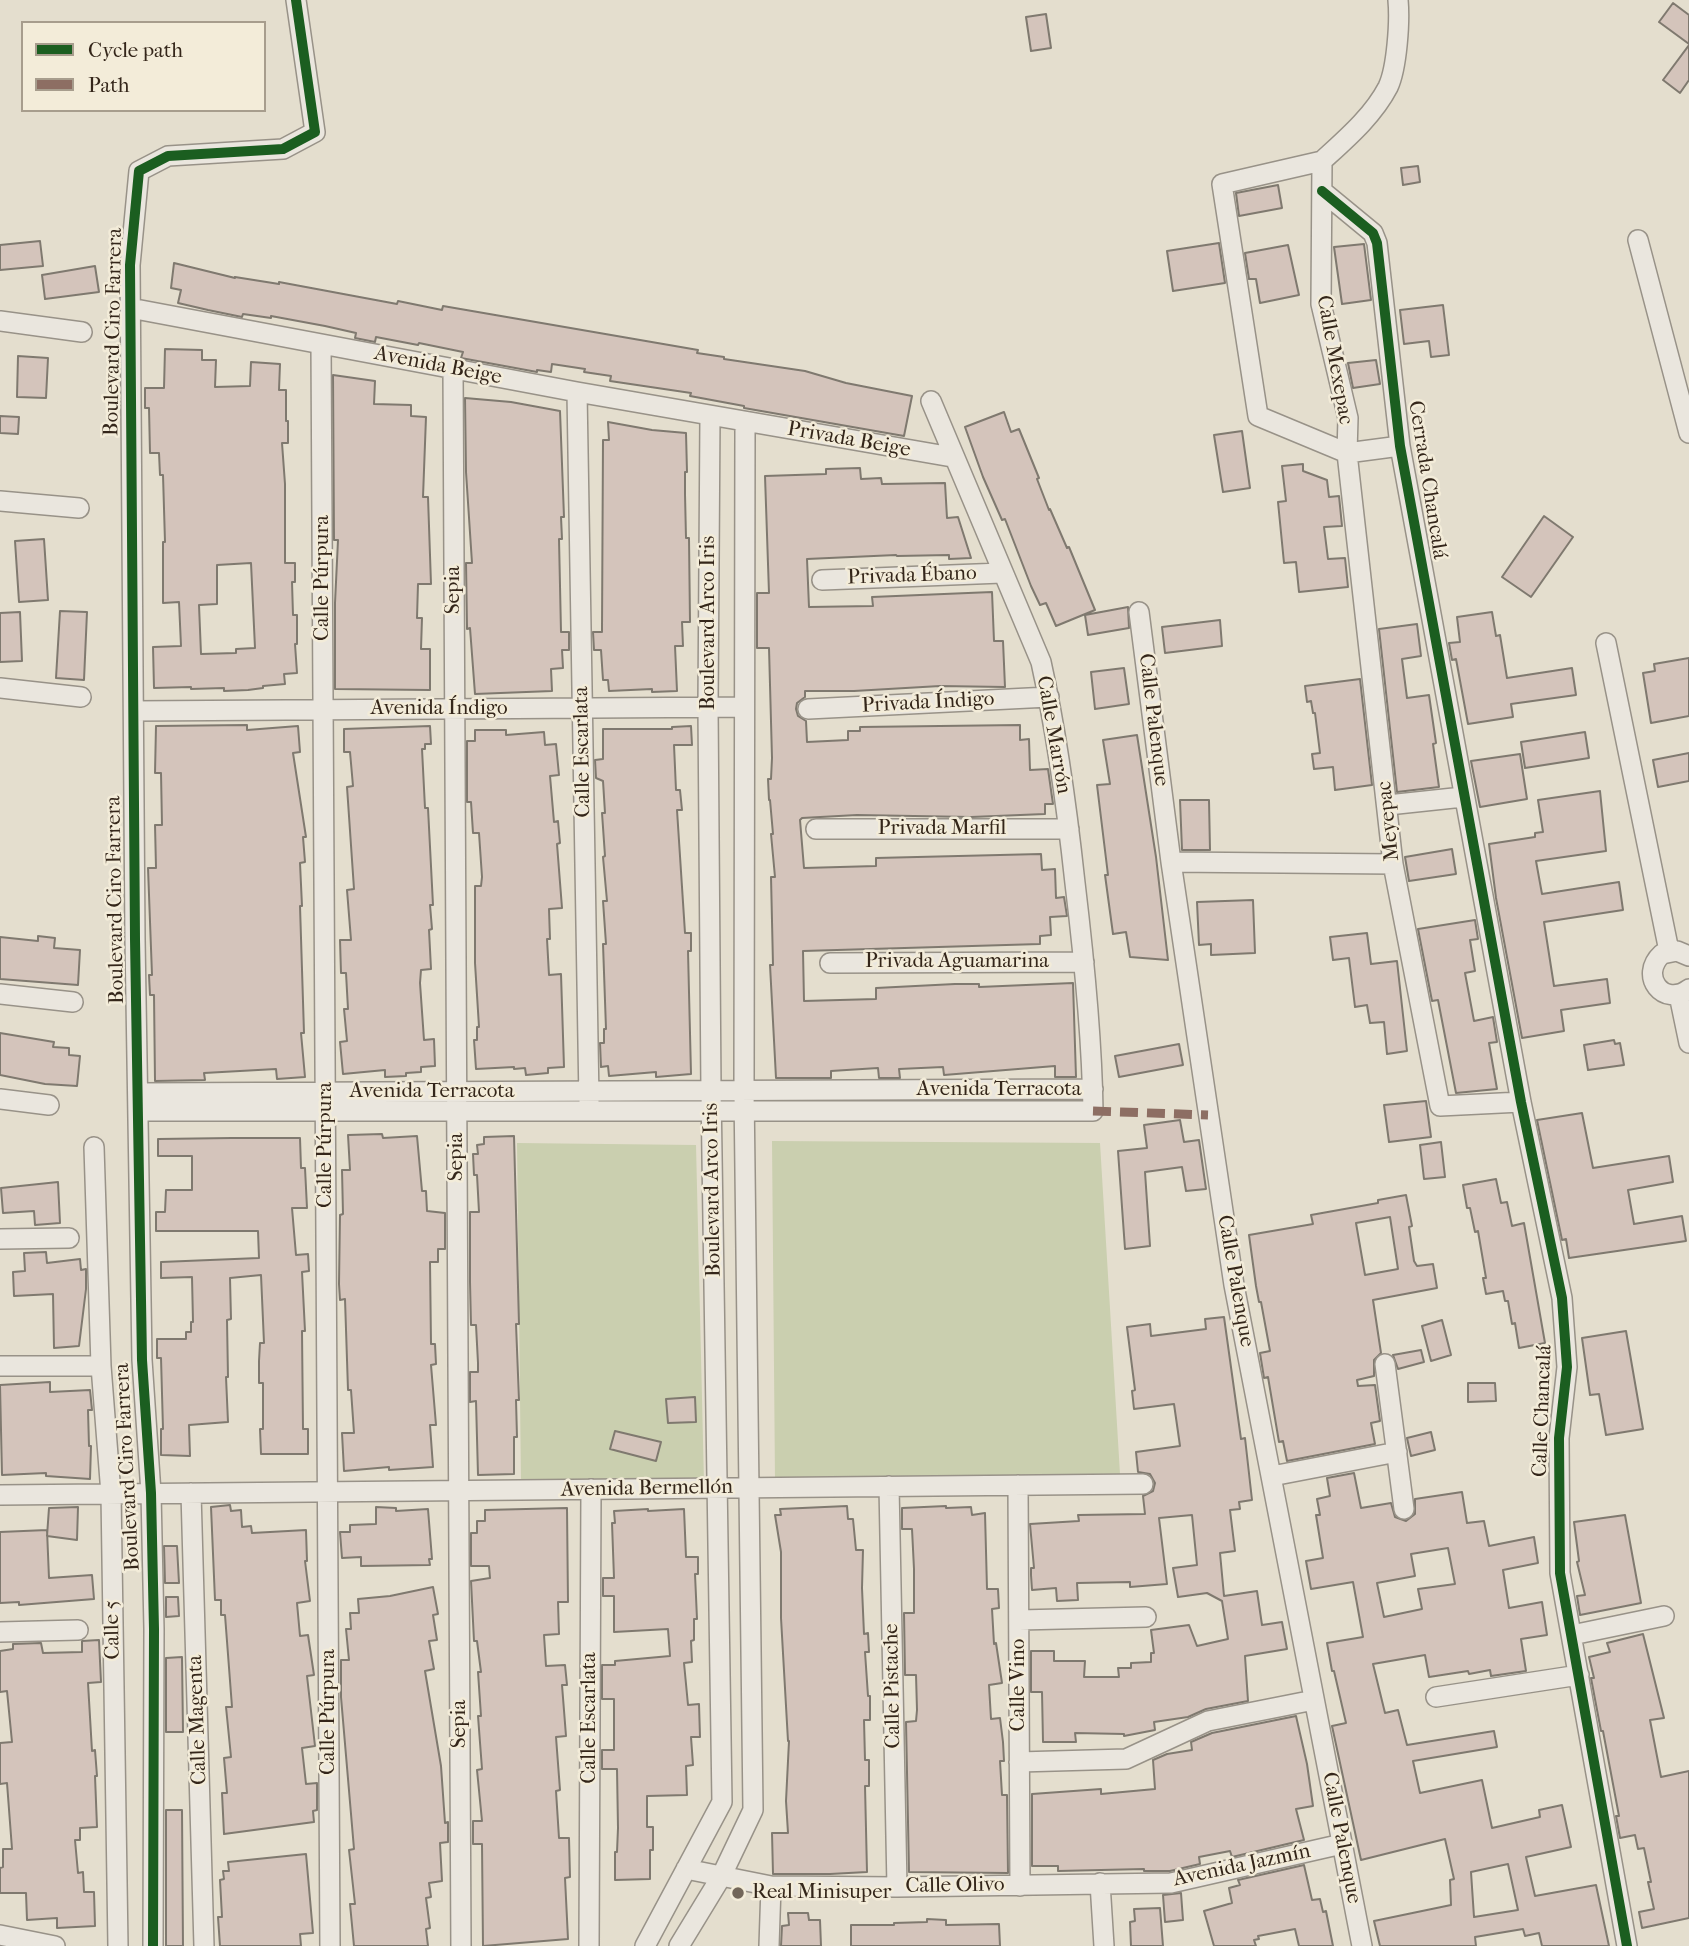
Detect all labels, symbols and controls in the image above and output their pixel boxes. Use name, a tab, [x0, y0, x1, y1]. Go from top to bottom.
legend	[21, 21, 266, 112]
text: Cycle path	[88, 38, 183, 62]
text: Path	[88, 73, 129, 97]
street label: Boulevard Ciro Farrera	[100, 228, 128, 436]
street label: Calle Mexepac	[1310, 293, 1358, 427]
street label: Avenida Beige	[372, 341, 504, 391]
street label: Cerrada Chancalá	[1402, 399, 1452, 561]
street label: Privada Beige	[785, 417, 913, 463]
street label: Calle Púrpura	[310, 515, 336, 641]
street label: Boulevard Arco Iris	[696, 536, 722, 710]
street label: Privada Ébano	[847, 561, 977, 591]
street label: Sepia	[441, 566, 467, 614]
street label: Calle Palenque	[1132, 652, 1174, 788]
street label: Calle Marrón	[1030, 674, 1076, 796]
street label: Calle Escarlata	[569, 686, 597, 818]
street label: Privada Índigo	[861, 687, 995, 719]
street label: Avenida Índigo	[370, 696, 508, 722]
street label: Meyepac	[1372, 780, 1406, 862]
street label: Boulevard Ciro Farrera	[102, 796, 130, 1004]
street label: Privada Marfil	[878, 816, 1006, 842]
street label: Privada Aguamarina	[865, 949, 1049, 975]
street label: Avenida Terracota	[917, 1077, 1081, 1103]
street label: Avenida Terracota	[350, 1079, 514, 1105]
street label: Calle Púrpura	[313, 1082, 339, 1208]
street label: Boulevard Arco Iris	[699, 1103, 727, 1277]
street label: Sepia	[444, 1133, 470, 1181]
street label: Calle Palenque	[1211, 1213, 1259, 1349]
street label: Calle Chancalá	[1528, 1344, 1558, 1478]
street label: Boulevard Ciro Farrera	[110, 1362, 146, 1572]
street label: Avenida Bermellón	[561, 1475, 733, 1503]
street label: Calle 5	[100, 1600, 126, 1660]
street label: Calle Pistache	[879, 1623, 907, 1749]
street label: Calle Vino	[1006, 1639, 1032, 1731]
street label: Calle Púrpura	[316, 1649, 342, 1775]
street label: Calle Escarlata	[577, 1652, 603, 1784]
street label: Calle Magenta	[183, 1655, 213, 1785]
street label: Sepia	[447, 1700, 473, 1748]
street label: Calle Palenque	[1316, 1770, 1366, 1906]
street label: Avenida Jazmín	[1171, 1839, 1313, 1893]
street label: Calle Olivo	[905, 1873, 1005, 1899]
place label: Real Minisuper	[752, 1880, 892, 1906]
marker: Real Minisuper	[730, 1885, 746, 1901]

